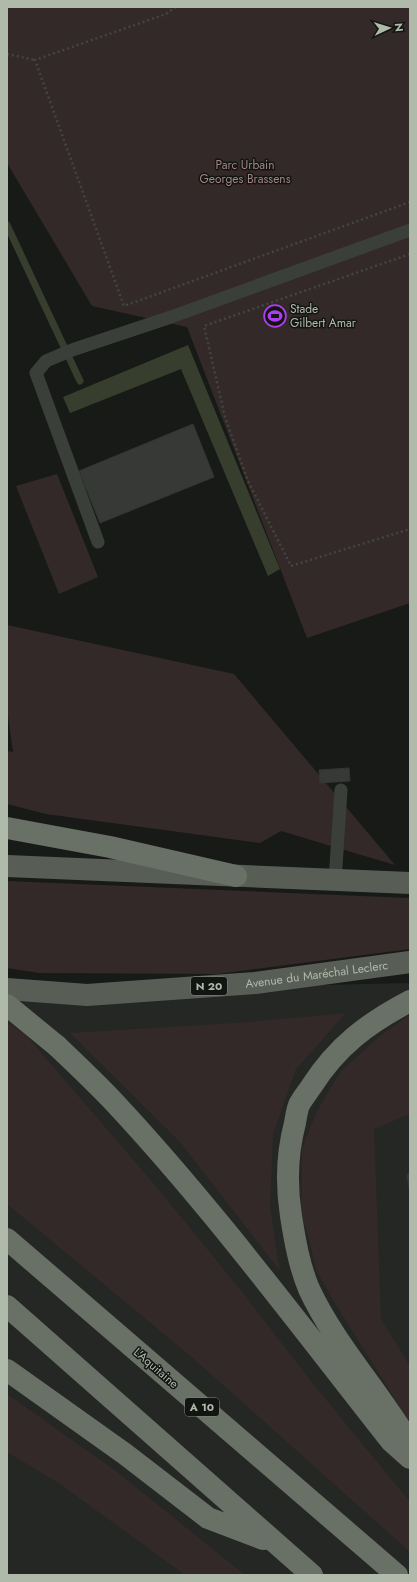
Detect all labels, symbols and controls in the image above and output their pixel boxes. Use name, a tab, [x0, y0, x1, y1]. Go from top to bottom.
north arrow	[369, 8, 409, 48]
text: N	[391, 22, 407, 32]
park label: Parc Urbain Georges Brassens	[200, 156, 291, 188]
place label: Stade Gilbert Amar	[290, 300, 357, 332]
sports icon: Stade Gilbert Amar	[262, 303, 288, 329]
street label: Avenue du Maréchal Leclerc	[245, 956, 389, 993]
road number: N 20	[191, 977, 227, 995]
street label: L'Aquitaine	[130, 1343, 182, 1393]
road number: A 10	[185, 1398, 219, 1416]

